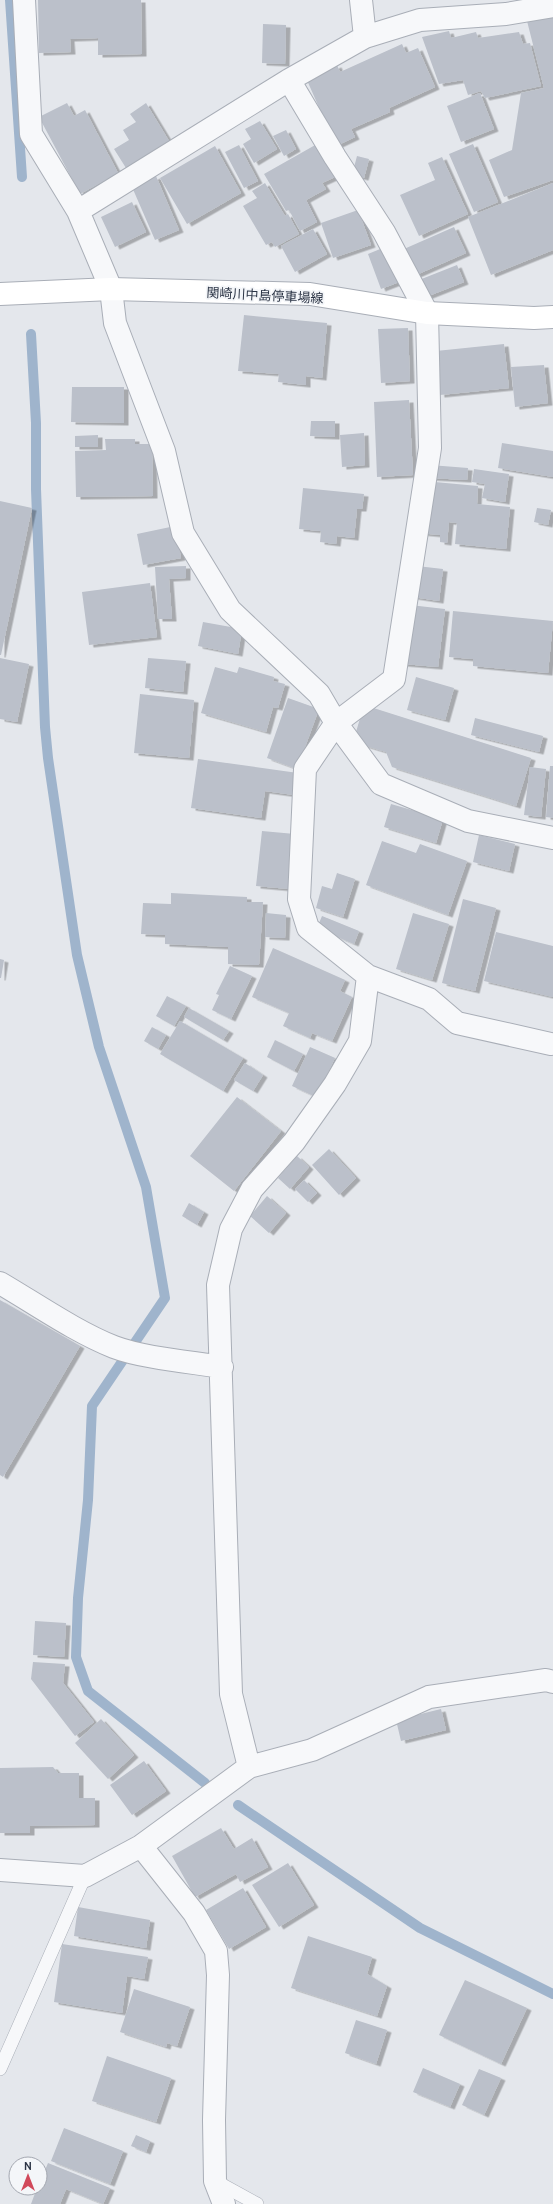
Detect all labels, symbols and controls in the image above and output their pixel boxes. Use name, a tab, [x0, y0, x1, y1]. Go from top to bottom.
street label: 関崎川中島停車場線	[206, 284, 324, 306]
north arrow	[8, 2156, 48, 2196]
text: N	[24, 2159, 32, 2173]

